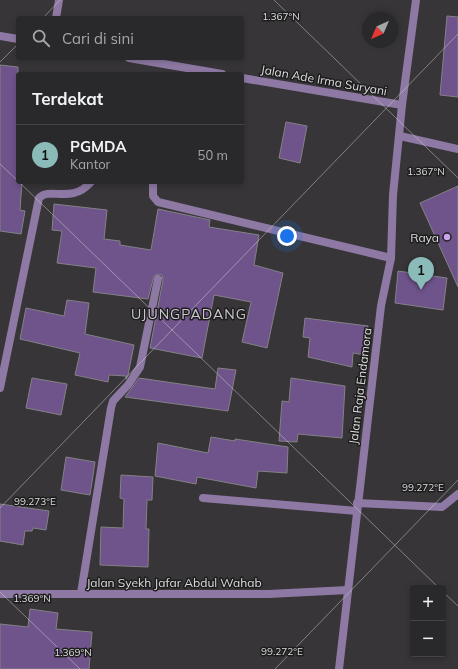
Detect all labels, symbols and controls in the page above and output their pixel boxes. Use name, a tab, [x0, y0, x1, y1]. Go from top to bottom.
text: 1.367°N	[262, 10, 300, 23]
north arrow	[362, 12, 398, 48]
search box	[16, 16, 244, 60]
icon: search	[30, 27, 52, 49]
text: Cari di sini	[62, 29, 134, 48]
street label: Jalan Ade Irma Suryani	[260, 62, 388, 99]
text: Terdekat	[32, 88, 103, 109]
text: PGMDA	[70, 137, 127, 156]
text: 1	[41, 147, 49, 163]
text: 50 m	[198, 147, 228, 163]
text: Kantor	[70, 156, 110, 172]
text: 1.367°N	[407, 165, 445, 178]
your location	[277, 226, 297, 246]
place label: Raya	[410, 230, 439, 245]
marker: Raya	[442, 232, 452, 242]
pin: 1	[408, 257, 434, 290]
district label: UJUNGPADANG	[131, 305, 247, 323]
street label: Jalan Raja Endamora	[345, 327, 375, 445]
text: 99.272°E	[402, 481, 444, 494]
text: 99.273°E	[14, 495, 56, 508]
street label: Jalan Syekh Jafar Abdul Wahab	[86, 575, 262, 590]
map controls	[410, 585, 446, 657]
button: +	[410, 585, 446, 621]
text: 1.369°N	[13, 592, 51, 605]
button: −	[410, 621, 446, 657]
text: 99.272°E	[261, 645, 303, 658]
text: 1.369°N	[54, 646, 92, 659]

